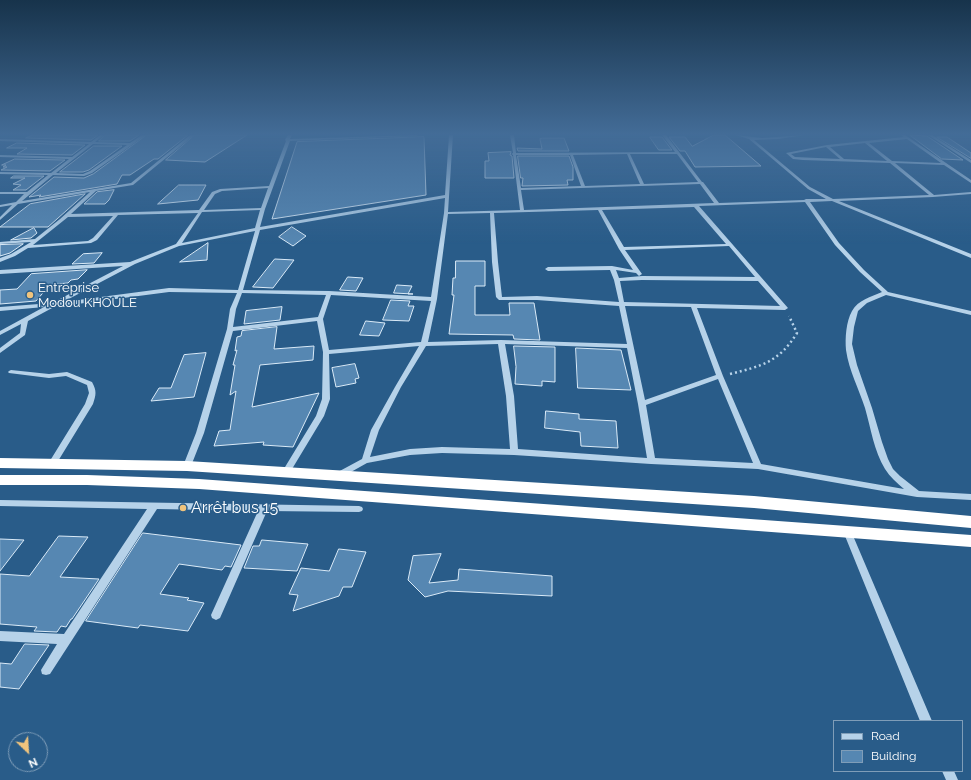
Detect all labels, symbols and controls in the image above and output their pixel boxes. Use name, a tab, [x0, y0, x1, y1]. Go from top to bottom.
place label: Entreprise Modou KHOULE	[38, 280, 137, 311]
marker: Entreprise Modou KHOULE	[25, 290, 35, 300]
place label: Arrêt bus 15	[191, 498, 278, 518]
marker: Arrêt bus 15	[178, 503, 188, 513]
legend	[833, 720, 963, 772]
text: Road	[871, 729, 900, 743]
north arrow	[8, 732, 48, 772]
text: Building	[871, 749, 917, 763]
text: N	[26, 755, 39, 770]

